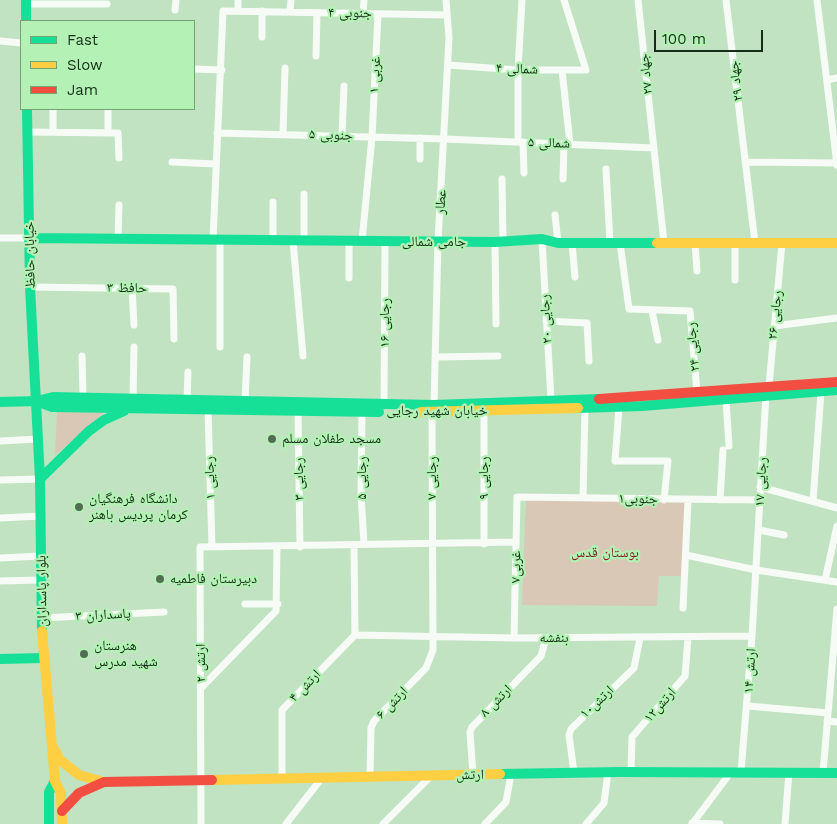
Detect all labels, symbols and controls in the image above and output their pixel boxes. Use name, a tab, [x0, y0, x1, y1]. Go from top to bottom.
street label: جنوبی ۴	[328, 4, 372, 22]
legend	[20, 20, 195, 110]
scale bar	[657, 20, 766, 52]
text: 100 m	[662, 30, 706, 48]
text: Fast	[67, 31, 98, 49]
street label: جهاد ۲۷	[636, 53, 656, 95]
text: Slow	[67, 56, 103, 74]
street label: غربی ۱	[366, 56, 384, 94]
street label: شمالی ۴	[496, 60, 538, 78]
street label: جهاد ۲۹	[725, 60, 747, 102]
text: Jam	[67, 81, 98, 99]
street label: جنوبی ۵	[309, 126, 353, 144]
street label: شمالی ۵	[528, 134, 570, 152]
street label: عطار	[432, 189, 450, 215]
street label: خیابان حافظ	[21, 221, 39, 289]
street label: جامی شمالی	[402, 234, 466, 250]
street label: حافظ ۳	[107, 279, 147, 297]
street label: رجایی ۲۶	[764, 289, 786, 341]
street label: رجایی ۲۰	[536, 294, 556, 344]
street label: رجایی ۱۶	[377, 298, 393, 348]
street label: رجایی ۲۴	[682, 322, 704, 372]
street label: خیابان شهید رجایی	[386, 403, 488, 419]
place label: مسجد طفلان مسلم	[282, 431, 381, 447]
marker: مسجد طفلان مسلم	[266, 433, 278, 445]
street label: رجایی ۱	[201, 456, 219, 500]
street label: رجایی ۵	[354, 456, 370, 500]
street label: رجایی ۷	[424, 456, 440, 500]
street label: رجایی ۹	[476, 456, 492, 500]
street label: رجایی ۳	[290, 457, 308, 501]
street label: رجایی ۱۷	[751, 457, 771, 507]
street label: جنوبی۱	[618, 490, 658, 508]
place label: دانشگاه فرهنگیان کرمان پردیس باهنر	[89, 491, 188, 524]
marker: دانشگاه فرهنگیان کرمان پردیس باهنر	[73, 501, 85, 513]
park label: بوستان قدس	[571, 545, 639, 561]
street label: غربی۷	[507, 551, 525, 583]
street label: بلوار پاسداران	[33, 555, 51, 627]
place label: دبیرستان فاطمیه	[170, 571, 257, 587]
marker: دبیرستان فاطمیه	[154, 573, 166, 585]
street label: پاسداران ۳	[75, 605, 131, 625]
street label: بنفشه	[540, 630, 568, 646]
place label: هنرستان شهید مدرس	[94, 638, 158, 670]
street label: ارتش ۲	[193, 644, 209, 682]
marker: هنرستان شهید مدرس	[78, 648, 90, 660]
street label: ارتش ۱۴	[740, 648, 760, 694]
street label: ارتش ۴	[285, 666, 325, 706]
street label: ارتش ۸	[476, 681, 516, 721]
street label: ارتش۱۰	[577, 682, 617, 722]
street label: ارتش ۶	[372, 683, 412, 723]
street label: ارتش۱۲	[640, 684, 680, 726]
street label: ارتش	[456, 766, 484, 784]

